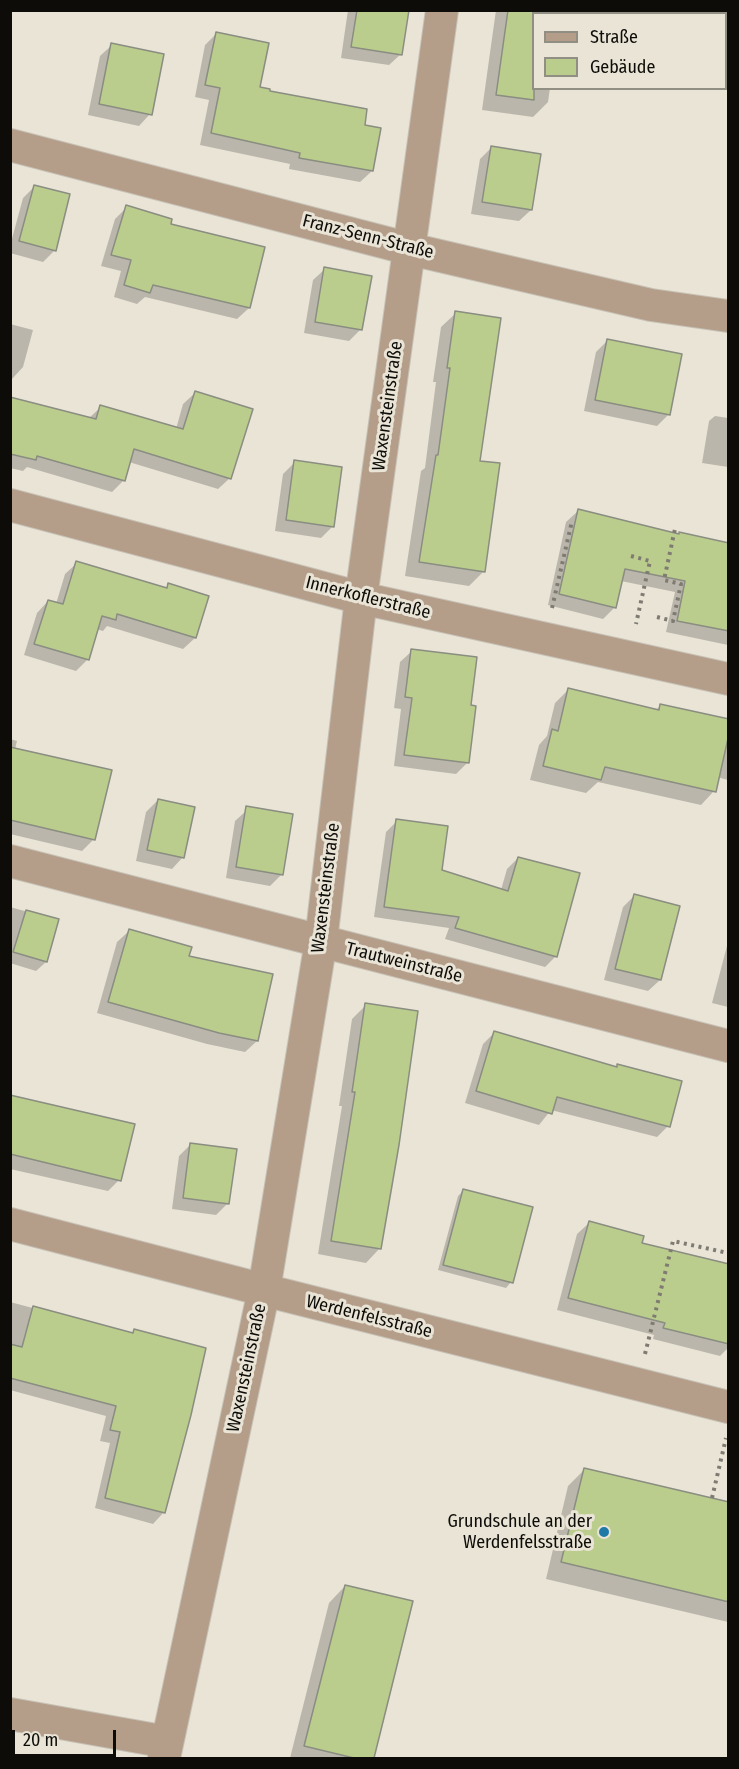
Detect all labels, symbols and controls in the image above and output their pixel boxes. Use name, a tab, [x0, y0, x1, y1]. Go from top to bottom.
legend	[532, 12, 727, 90]
text: Straße	[590, 26, 638, 48]
text: Gebäude	[590, 56, 655, 78]
street label: Franz-Senn-Straße	[300, 210, 436, 264]
street label: Waxensteinstraße	[368, 340, 408, 472]
street label: Innerkoflerstraße	[303, 572, 433, 624]
street label: Waxensteinstraße	[307, 822, 345, 954]
street label: Trautweinstraße	[344, 938, 464, 988]
street label: Werdenfelsstraße	[304, 1291, 434, 1343]
street label: Waxensteinstraße	[223, 1302, 271, 1434]
place label: Grundschule an der Werdenfelsstraße	[447, 1511, 592, 1553]
marker: Grundschule an der Werdenfelsstraße	[597, 1525, 611, 1539]
scale bar	[15, 1718, 118, 1756]
text: 20 m	[23, 1729, 58, 1751]

